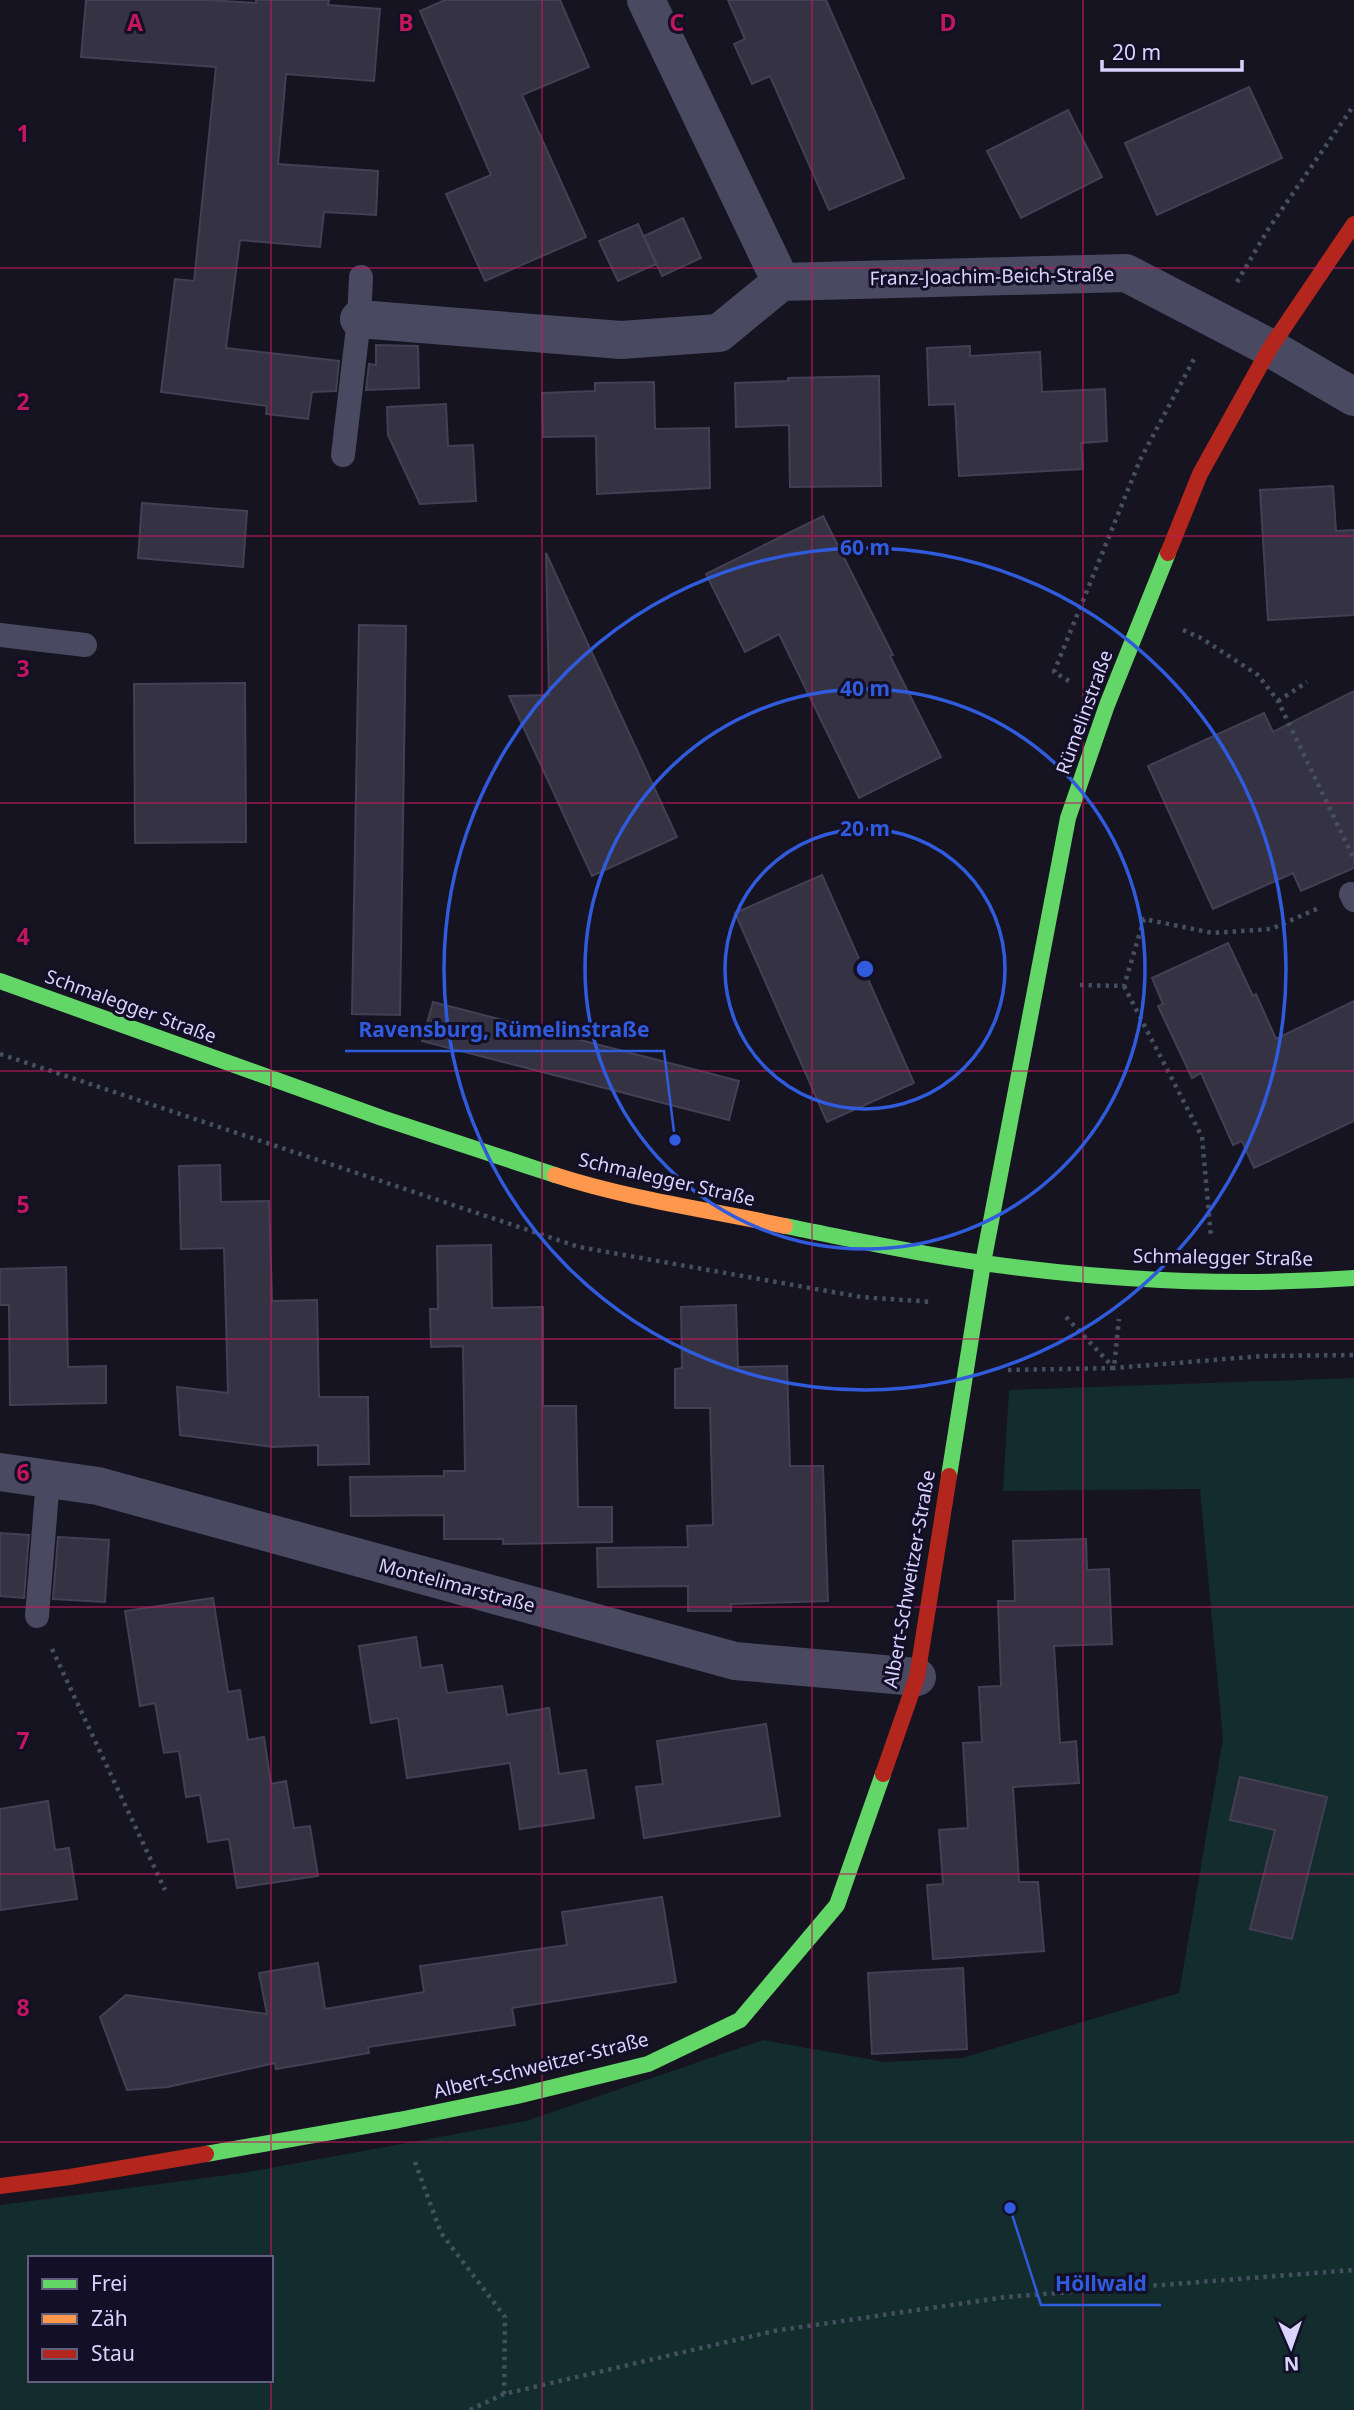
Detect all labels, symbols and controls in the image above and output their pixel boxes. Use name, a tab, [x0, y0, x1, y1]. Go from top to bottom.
text: A	[127, 6, 143, 38]
text: B	[398, 6, 414, 38]
text: C	[670, 6, 685, 38]
text: D	[940, 6, 956, 38]
scale bar	[1102, 28, 1242, 72]
text: 20 m	[1112, 38, 1161, 66]
text: 1	[16, 117, 30, 149]
street label: Franz-Joachim-Beich-Straße	[869, 261, 1115, 291]
text: 2	[16, 385, 30, 417]
text: 60 m	[840, 533, 890, 561]
street label: Rümelinstraße	[1049, 646, 1119, 778]
text: 3	[16, 652, 30, 684]
text: 40 m	[840, 674, 890, 702]
text: 20 m	[840, 814, 890, 842]
text: 4	[16, 920, 30, 952]
centre of rings	[853, 957, 877, 981]
street label: Schmalegger Straße	[42, 963, 220, 1049]
callout: Ravensburg, Rümelinstraße	[345, 1009, 664, 1051]
text: Ravensburg, Rümelinstraße	[358, 1015, 650, 1043]
street label: Schmalegger Straße	[576, 1146, 758, 1212]
text: 5	[16, 1188, 30, 1220]
street label: Schmalegger Straße	[1133, 1242, 1313, 1272]
text: 6	[16, 1456, 30, 1488]
street label: Albert-Schweitzer-Straße	[877, 1468, 941, 1690]
street label: Montelimarstraße	[376, 1552, 538, 1618]
text: 7	[16, 1724, 30, 1756]
text: 8	[16, 1991, 30, 2023]
street label: Albert-Schweitzer-Straße	[431, 2026, 651, 2104]
legend	[28, 2256, 273, 2382]
callout: Höllwald	[1041, 2263, 1161, 2305]
text: Frei	[91, 2269, 127, 2297]
text: Höllwald	[1055, 2269, 1147, 2297]
text: Zäh	[91, 2304, 128, 2332]
north arrow	[1256, 2312, 1326, 2382]
text: Stau	[91, 2339, 135, 2367]
text: N	[1283, 2351, 1300, 2377]

